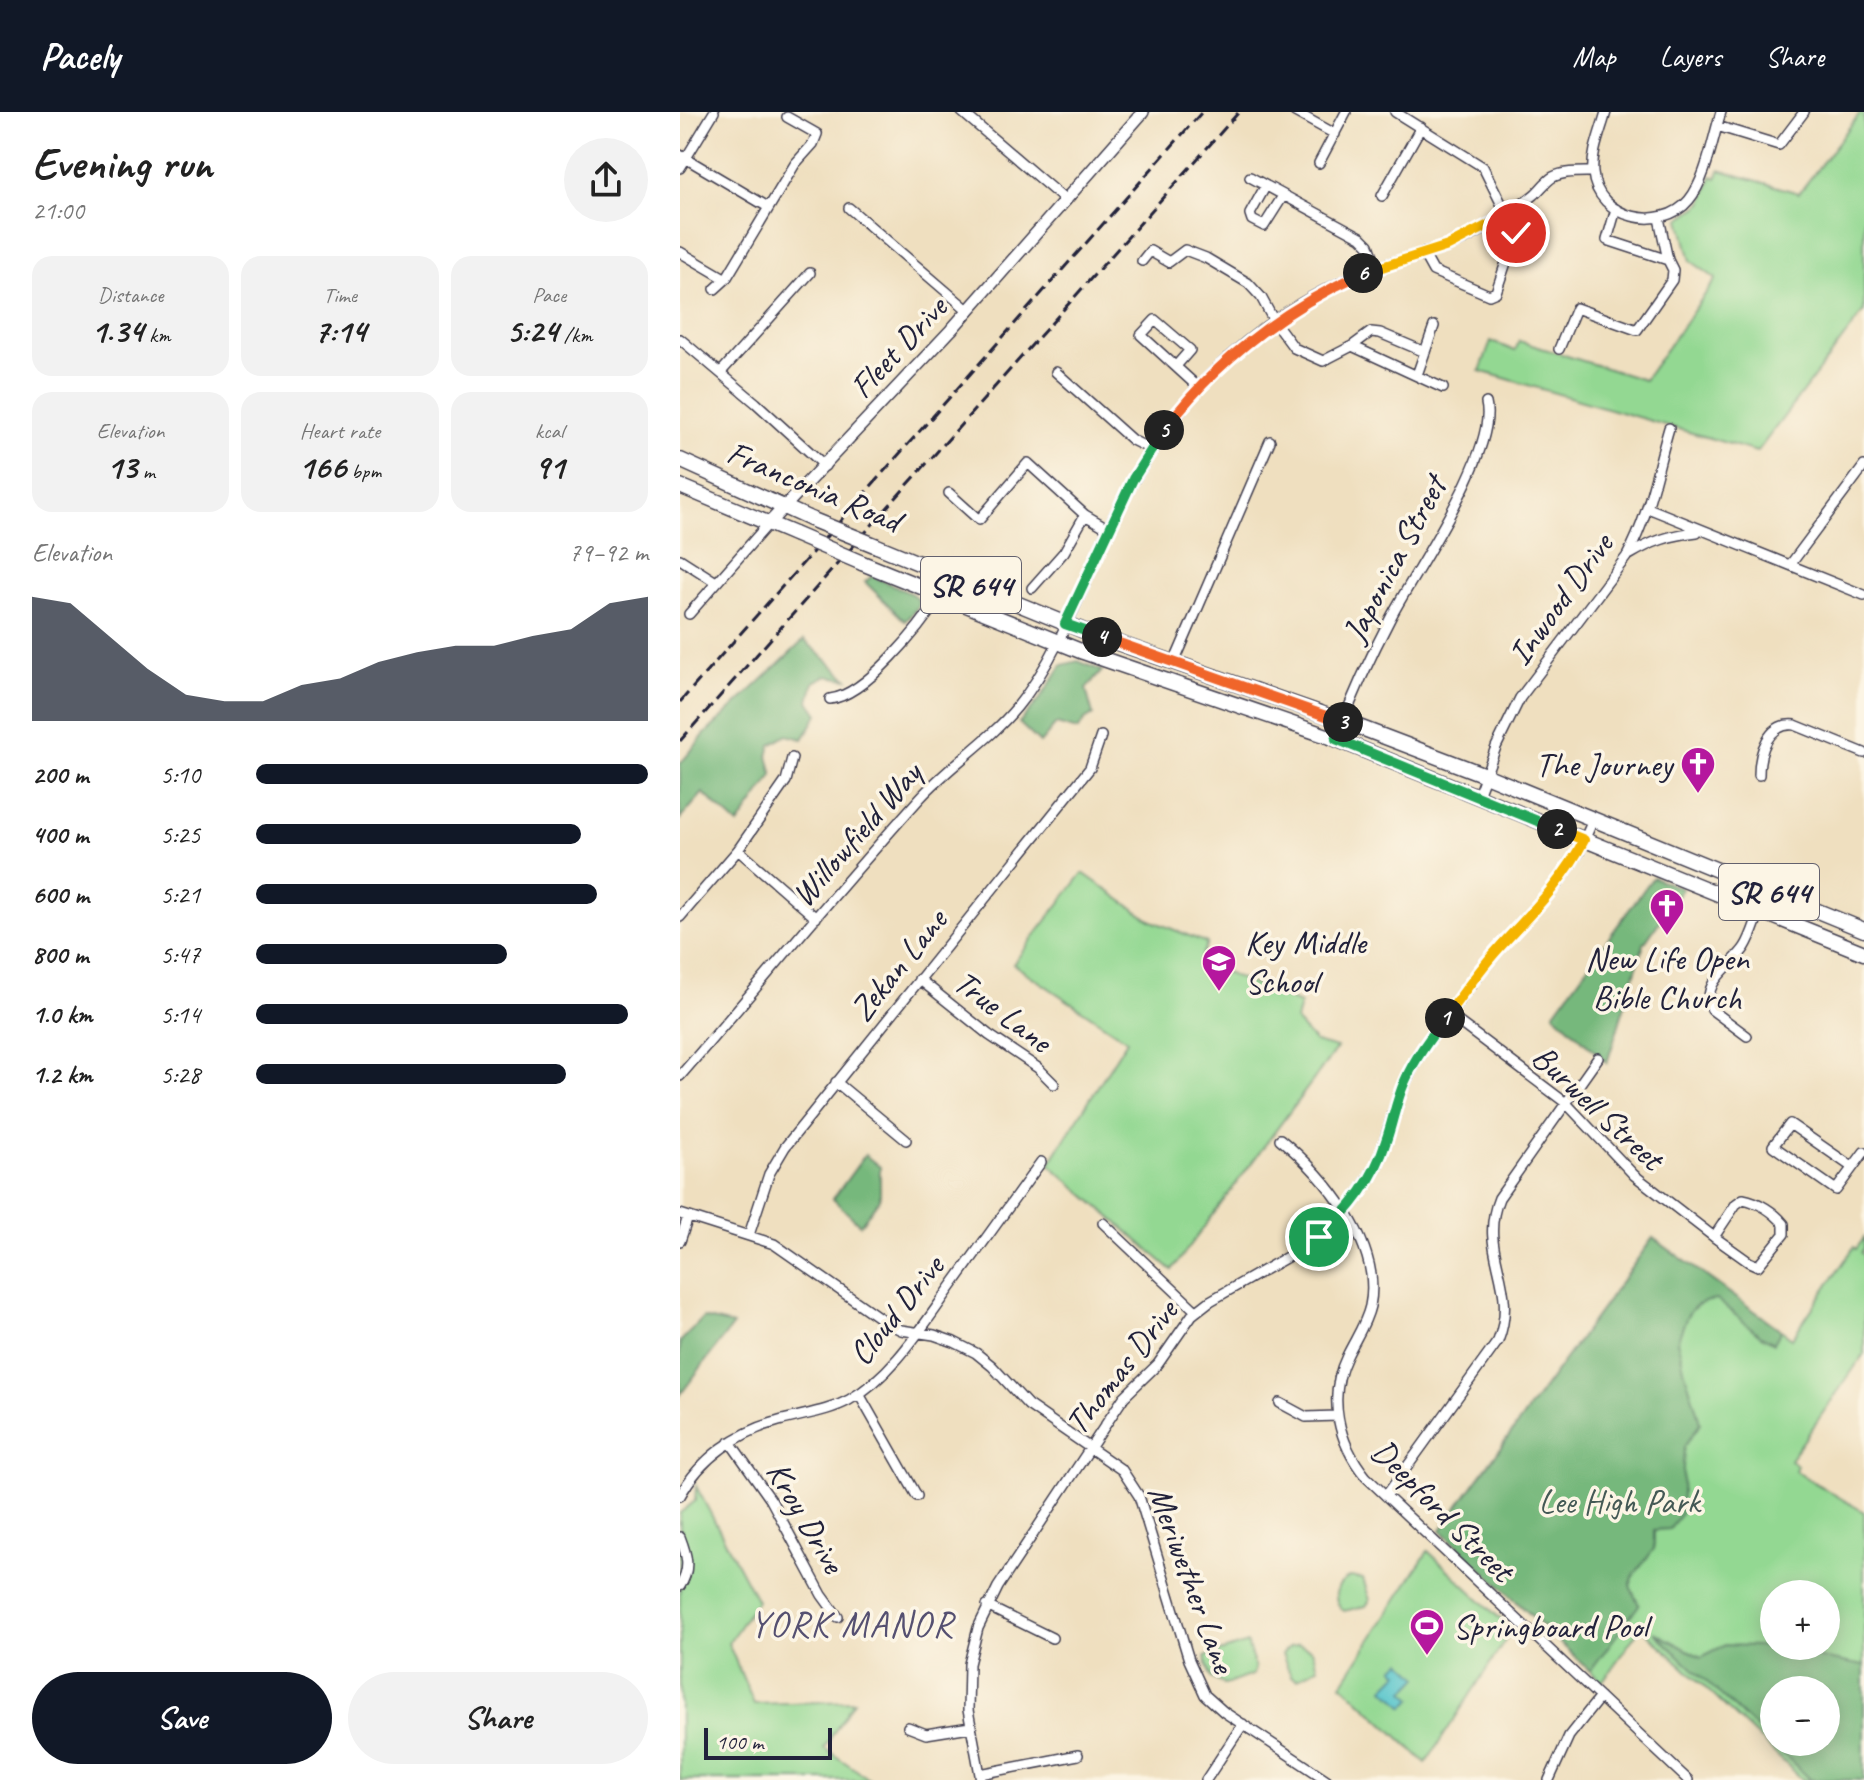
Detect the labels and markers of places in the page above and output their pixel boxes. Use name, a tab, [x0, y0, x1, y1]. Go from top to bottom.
pin	[1482, 199, 1550, 267]
pin: 6	[1343, 253, 1383, 293]
pin: 5	[1144, 410, 1184, 450]
pin: 4	[1082, 617, 1122, 657]
pin: 3	[1323, 702, 1363, 742]
place label: The Journey	[1536, 743, 1674, 786]
church icon: The Journey	[1679, 745, 1717, 795]
pin: 2	[1537, 809, 1577, 849]
church icon: New Life Open Bible Church	[1648, 887, 1686, 937]
place label: Key Middle School	[1245, 921, 1368, 1003]
place label: New Life Open Bible Church	[1585, 937, 1751, 1019]
school or university icon: Key Middle School	[1200, 943, 1238, 993]
pin: 1	[1425, 998, 1465, 1038]
pin	[1285, 1203, 1353, 1271]
place label: Springboard Pool	[1453, 1605, 1654, 1648]
sports icon: Springboard Pool	[1408, 1607, 1446, 1657]

